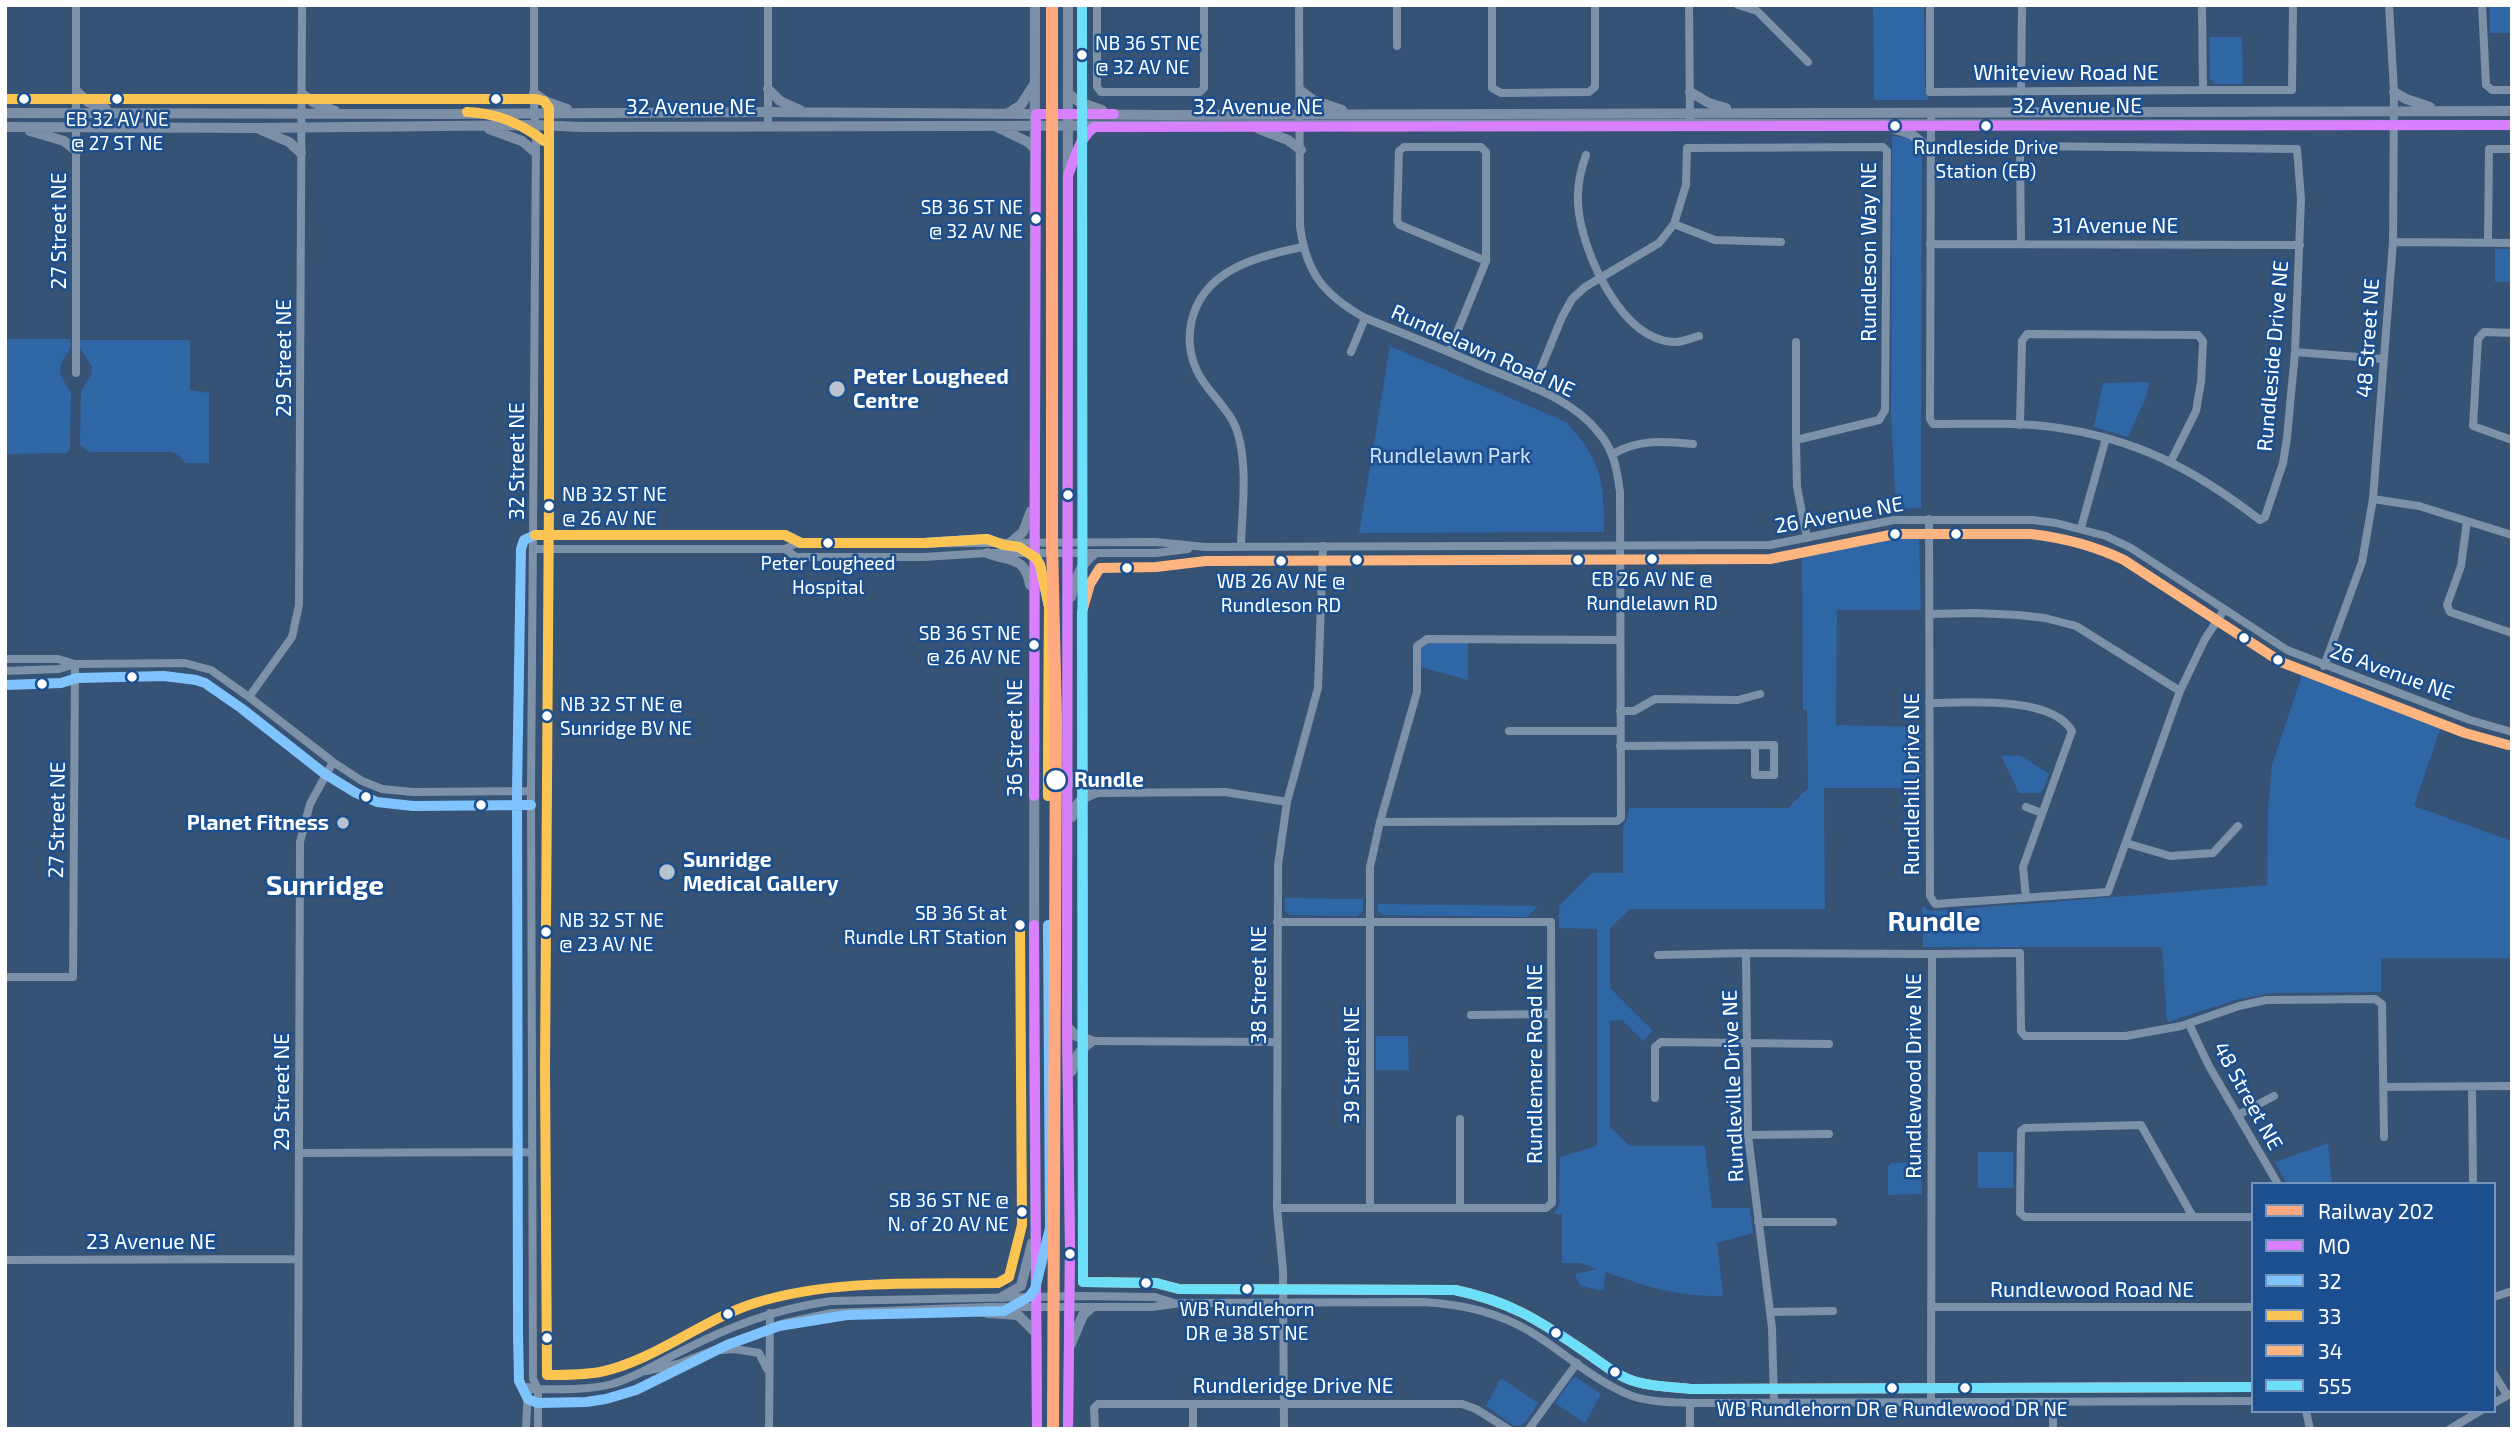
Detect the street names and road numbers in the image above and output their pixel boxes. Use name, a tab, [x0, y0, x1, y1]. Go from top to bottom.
street label: Whiteview Road NE	[1973, 60, 2159, 86]
street label: 32 Avenue NE	[2012, 93, 2142, 119]
street label: 32 Avenue NE	[626, 94, 756, 120]
street label: 32 Avenue NE	[1193, 94, 1323, 120]
street label: Rundleson Way NE	[1856, 162, 1882, 342]
street label: 27 Street NE	[46, 173, 72, 289]
street label: 31 Avenue NE	[2052, 213, 2178, 239]
street label: Rundleside Drive NE	[2252, 259, 2294, 453]
street label: 48 Street NE	[2351, 277, 2385, 399]
street label: 29 Street NE	[271, 299, 297, 417]
street label: Rundlelawn Road NE	[1387, 299, 1579, 403]
street label: 32 Street NE	[504, 402, 530, 520]
street label: 26 Avenue NE	[1773, 491, 1905, 539]
street label: 26 Avenue NE	[2327, 638, 2457, 706]
street label: 36 Street NE	[1002, 679, 1028, 797]
street label: Rundlehill Drive NE	[1899, 693, 1925, 875]
street label: 27 Street NE	[43, 761, 71, 879]
street label: 38 Street NE	[1246, 926, 1272, 1044]
street label: Rundlemere Road NE	[1522, 964, 1548, 1164]
street label: Rundlewood Drive NE	[1901, 973, 1927, 1179]
street label: Rundleville Drive NE	[1717, 989, 1749, 1183]
street label: 39 Street NE	[1339, 1006, 1365, 1124]
street label: 29 Street NE	[269, 1033, 295, 1151]
street label: 48 Street NE	[2208, 1037, 2288, 1155]
street label: 23 Avenue NE	[86, 1229, 216, 1255]
street label: Rundlewood Road NE	[1990, 1277, 2194, 1303]
street label: Rundleridge Drive NE	[1192, 1373, 1394, 1399]

